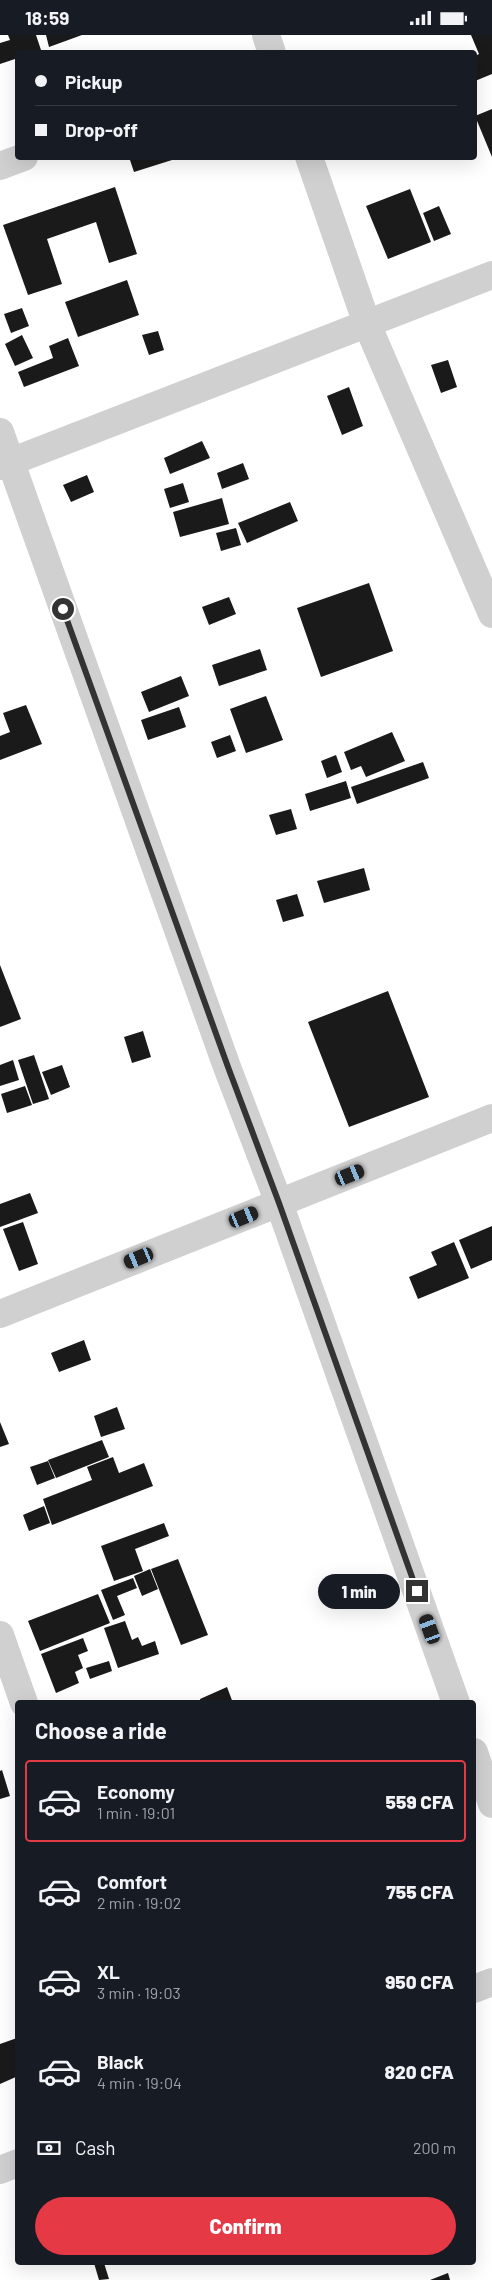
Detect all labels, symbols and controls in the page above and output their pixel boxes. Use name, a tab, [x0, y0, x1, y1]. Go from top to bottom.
text: 18:59	[25, 6, 69, 29]
text: Pickup	[65, 70, 123, 93]
text: Drop-off	[65, 118, 138, 141]
route start	[52, 598, 74, 620]
car	[333, 1162, 366, 1188]
car	[227, 1204, 260, 1230]
car	[122, 1245, 155, 1271]
callout: 1 min	[317, 1573, 400, 1609]
route end	[406, 1580, 428, 1602]
text: 1 min	[341, 1582, 377, 1601]
car	[417, 1612, 442, 1646]
text: Choose a ride	[35, 1717, 167, 1743]
icon: car	[37, 1779, 82, 1824]
text: Economy	[97, 1780, 175, 1803]
text: 559 CFA	[386, 1790, 454, 1813]
text: 1 min · 19:01	[97, 1803, 175, 1822]
icon: car	[37, 1869, 82, 1914]
text: Comfort	[97, 1870, 167, 1893]
text: 755 CFA	[386, 1880, 454, 1903]
text: 2 min · 19:02	[97, 1893, 181, 1912]
icon: car	[37, 1959, 82, 2004]
text: XL	[97, 1960, 120, 1983]
text: 950 CFA	[385, 1970, 454, 1993]
text: 3 min · 19:03	[97, 1983, 181, 2002]
icon: car	[37, 2049, 82, 2094]
text: Black	[97, 2050, 144, 2073]
text: 820 CFA	[384, 2060, 454, 2083]
text: 4 min · 19:04	[97, 2073, 182, 2092]
icon: cash	[35, 2134, 63, 2162]
text: Cash	[75, 2136, 116, 2159]
text: 200 m	[413, 2138, 456, 2157]
button: Confirm	[35, 2197, 456, 2255]

